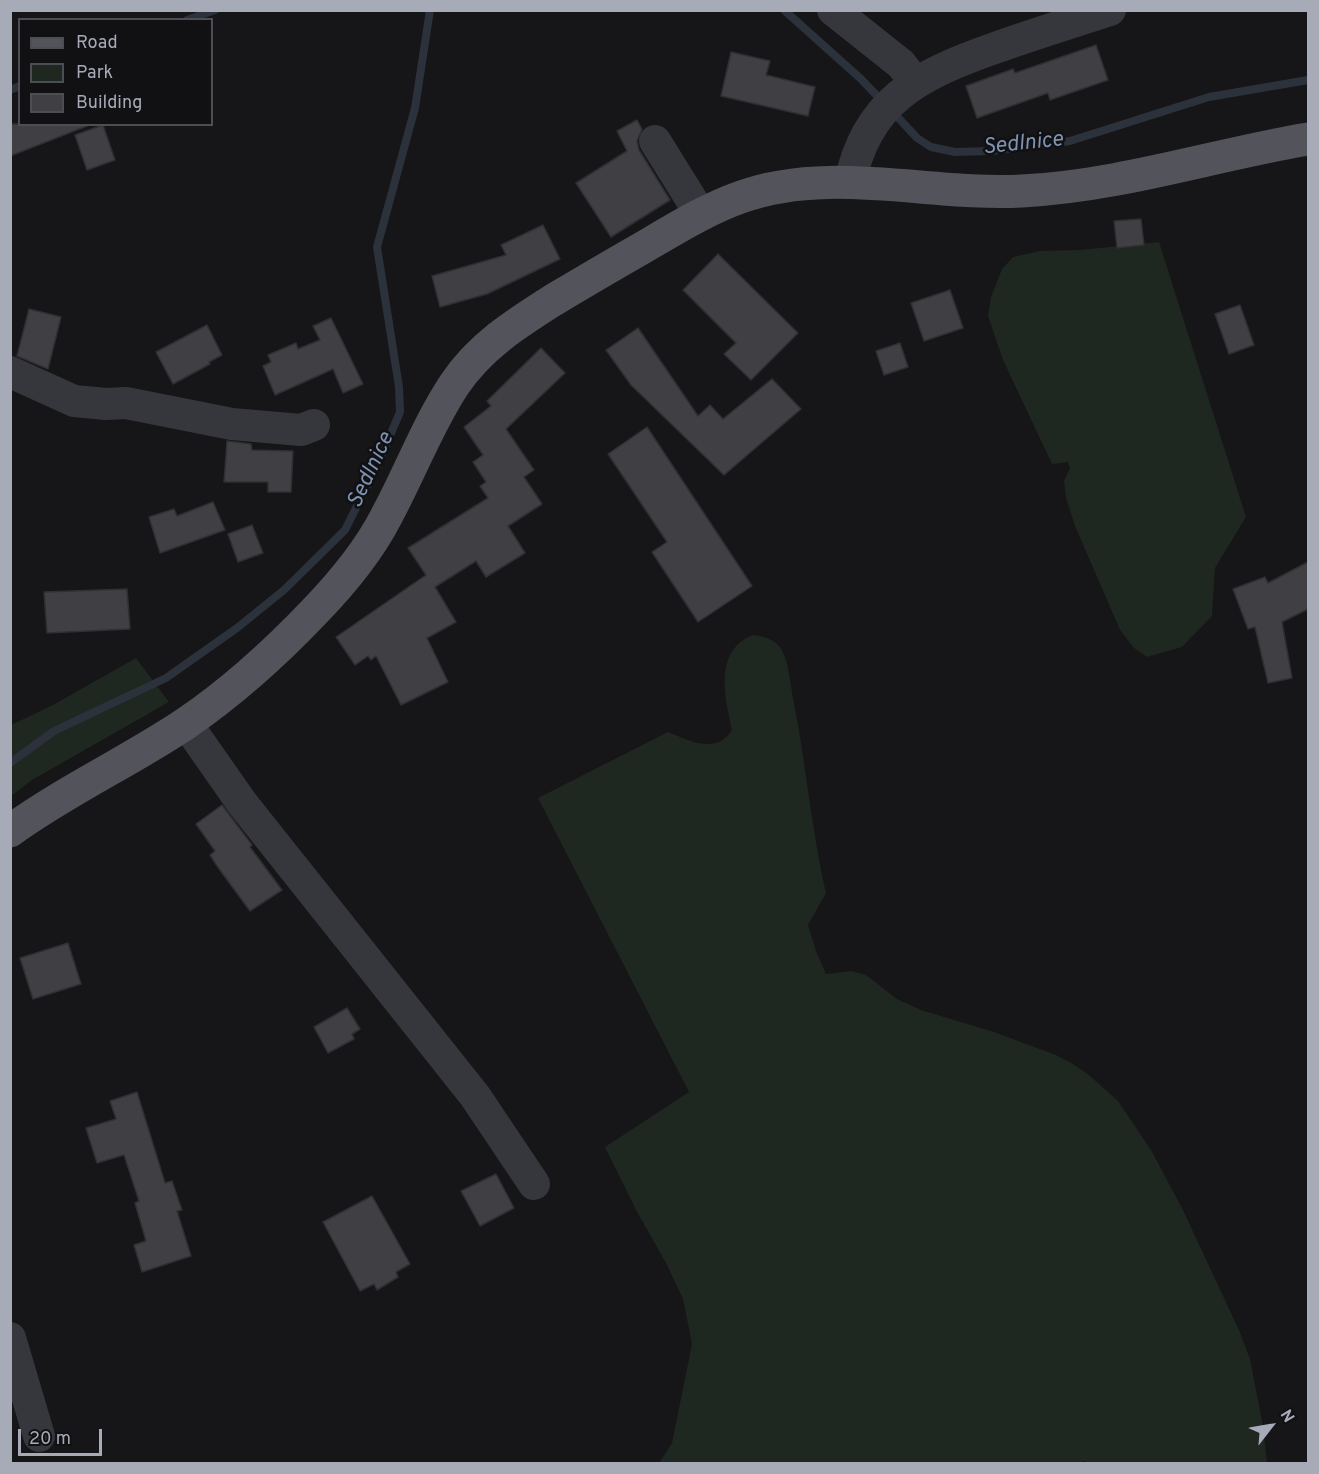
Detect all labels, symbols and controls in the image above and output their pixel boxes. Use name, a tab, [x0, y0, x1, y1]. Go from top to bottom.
legend	[18, 18, 213, 126]
text: Road	[76, 32, 118, 55]
text: Park	[76, 62, 113, 85]
text: Building	[76, 92, 142, 115]
water label: Sedlnice	[982, 128, 1064, 162]
water label: Sedlnice	[343, 429, 401, 513]
north arrow	[1241, 1396, 1301, 1456]
text: N	[1275, 1407, 1298, 1427]
scale bar	[21, 1417, 105, 1455]
text: 20 m	[29, 1428, 71, 1451]

